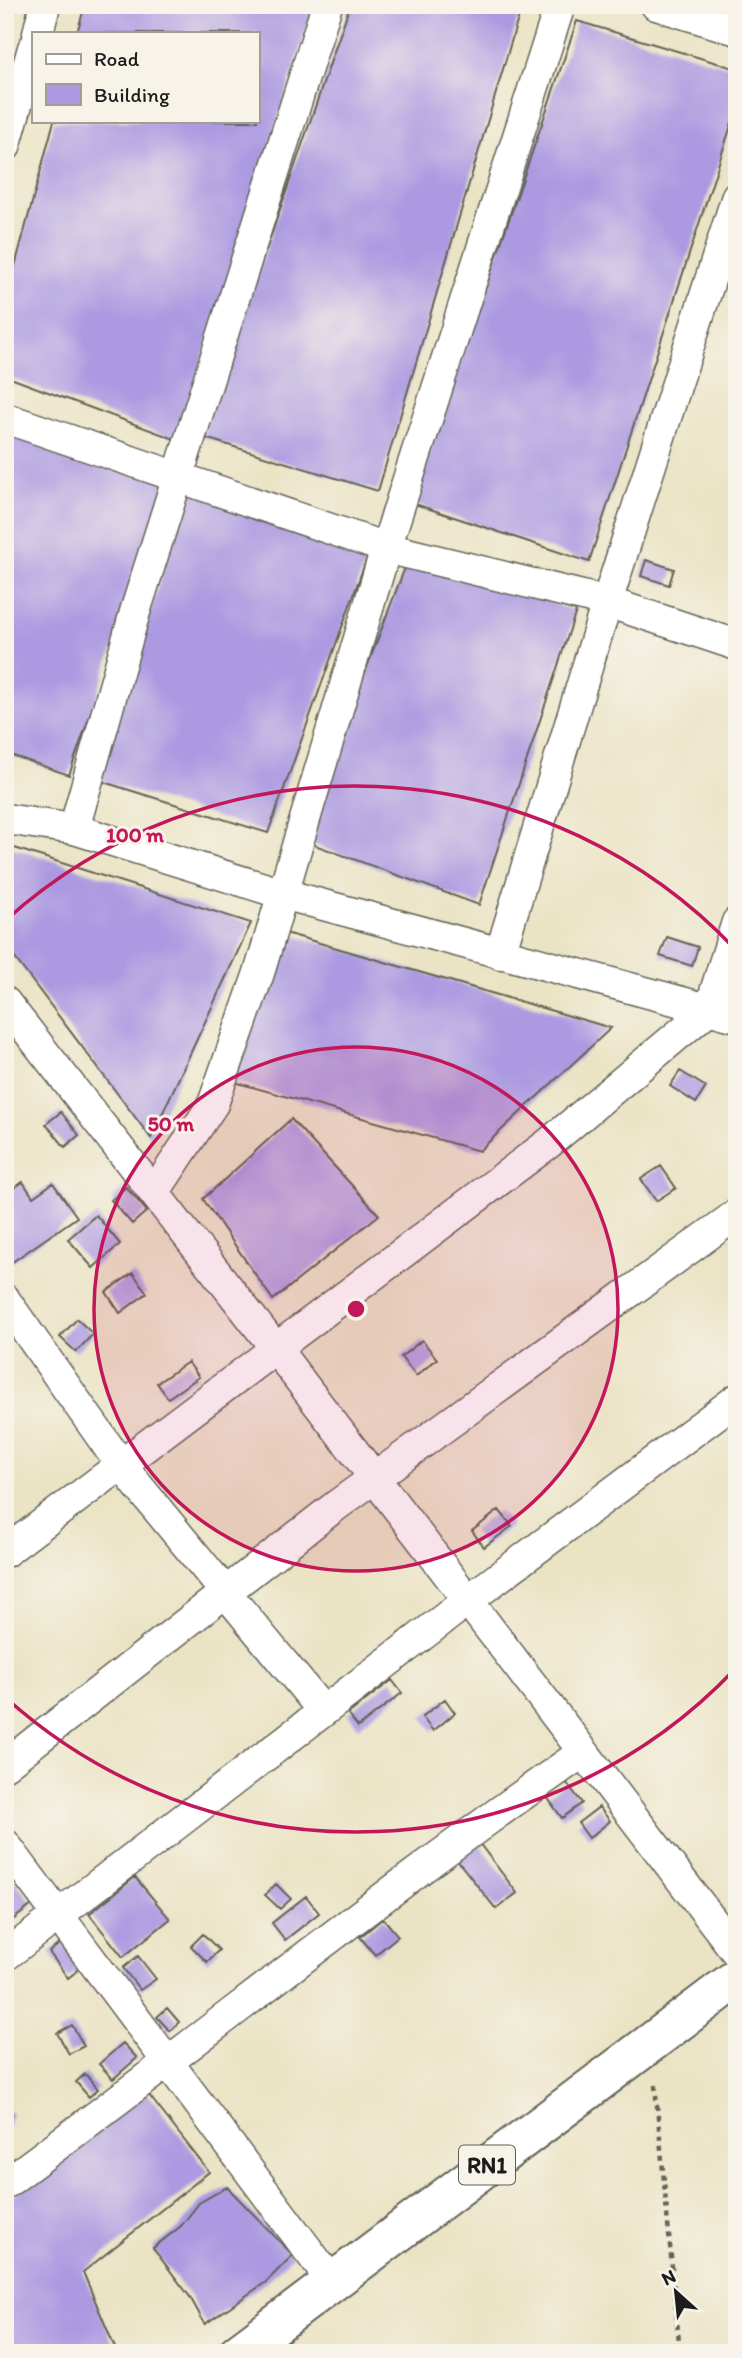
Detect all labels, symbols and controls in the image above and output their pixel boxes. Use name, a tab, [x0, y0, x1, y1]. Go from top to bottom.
legend	[32, 32, 259, 122]
text: Road	[94, 46, 140, 71]
text: Building	[94, 82, 170, 107]
text: 100 m	[106, 822, 164, 847]
text: 50 m	[148, 1111, 195, 1136]
centre of rings	[344, 1297, 368, 1321]
road number: RN1	[459, 2146, 515, 2184]
north arrow	[640, 2256, 710, 2326]
text: N	[658, 2264, 679, 2290]

